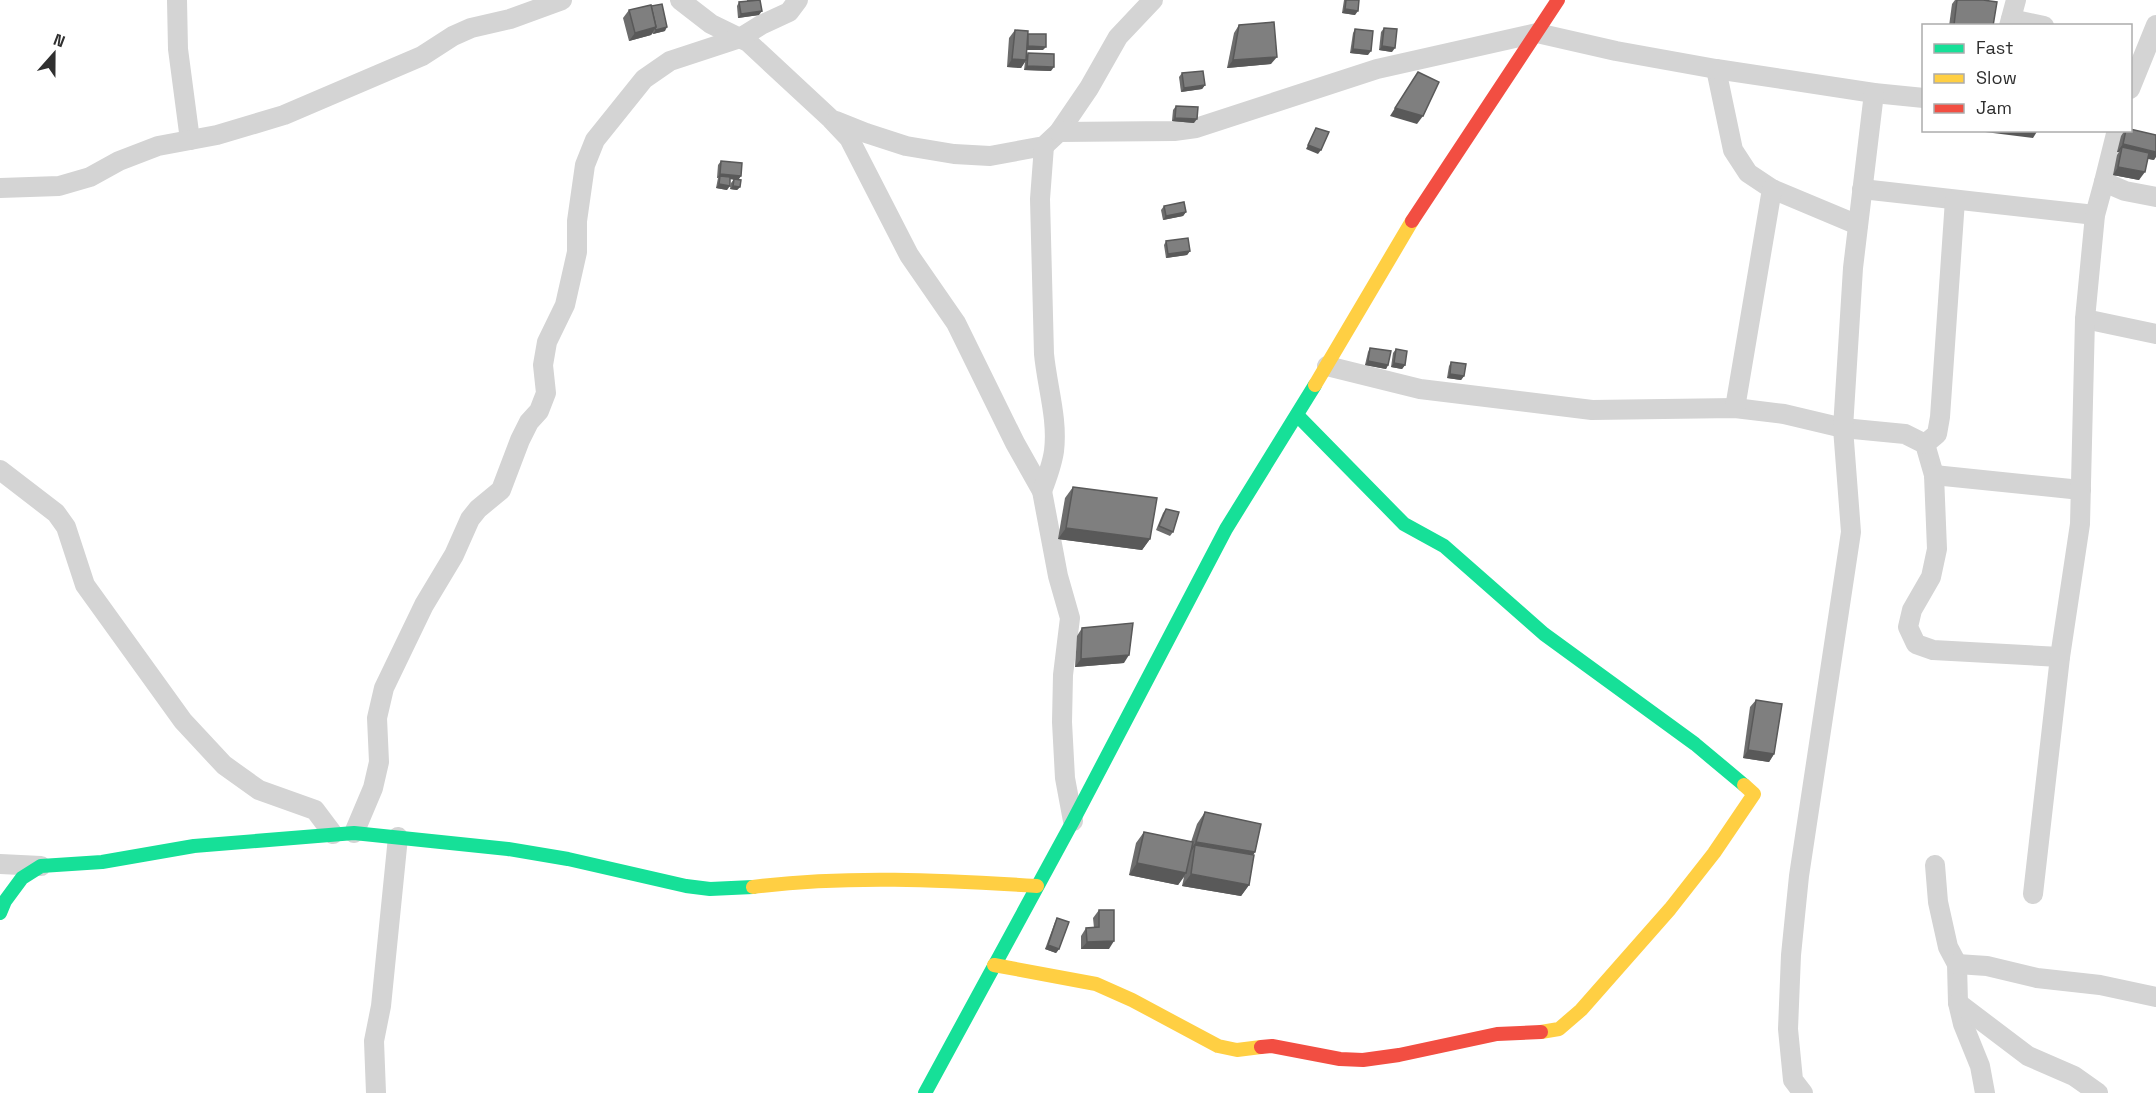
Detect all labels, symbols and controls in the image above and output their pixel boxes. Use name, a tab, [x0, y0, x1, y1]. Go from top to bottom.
north arrow	[24, 24, 84, 84]
legend	[1922, 24, 2132, 132]
text: N	[50, 29, 68, 52]
text: Fast	[1976, 36, 2013, 59]
text: Slow	[1976, 66, 2017, 89]
text: Jam	[1976, 96, 2012, 119]

